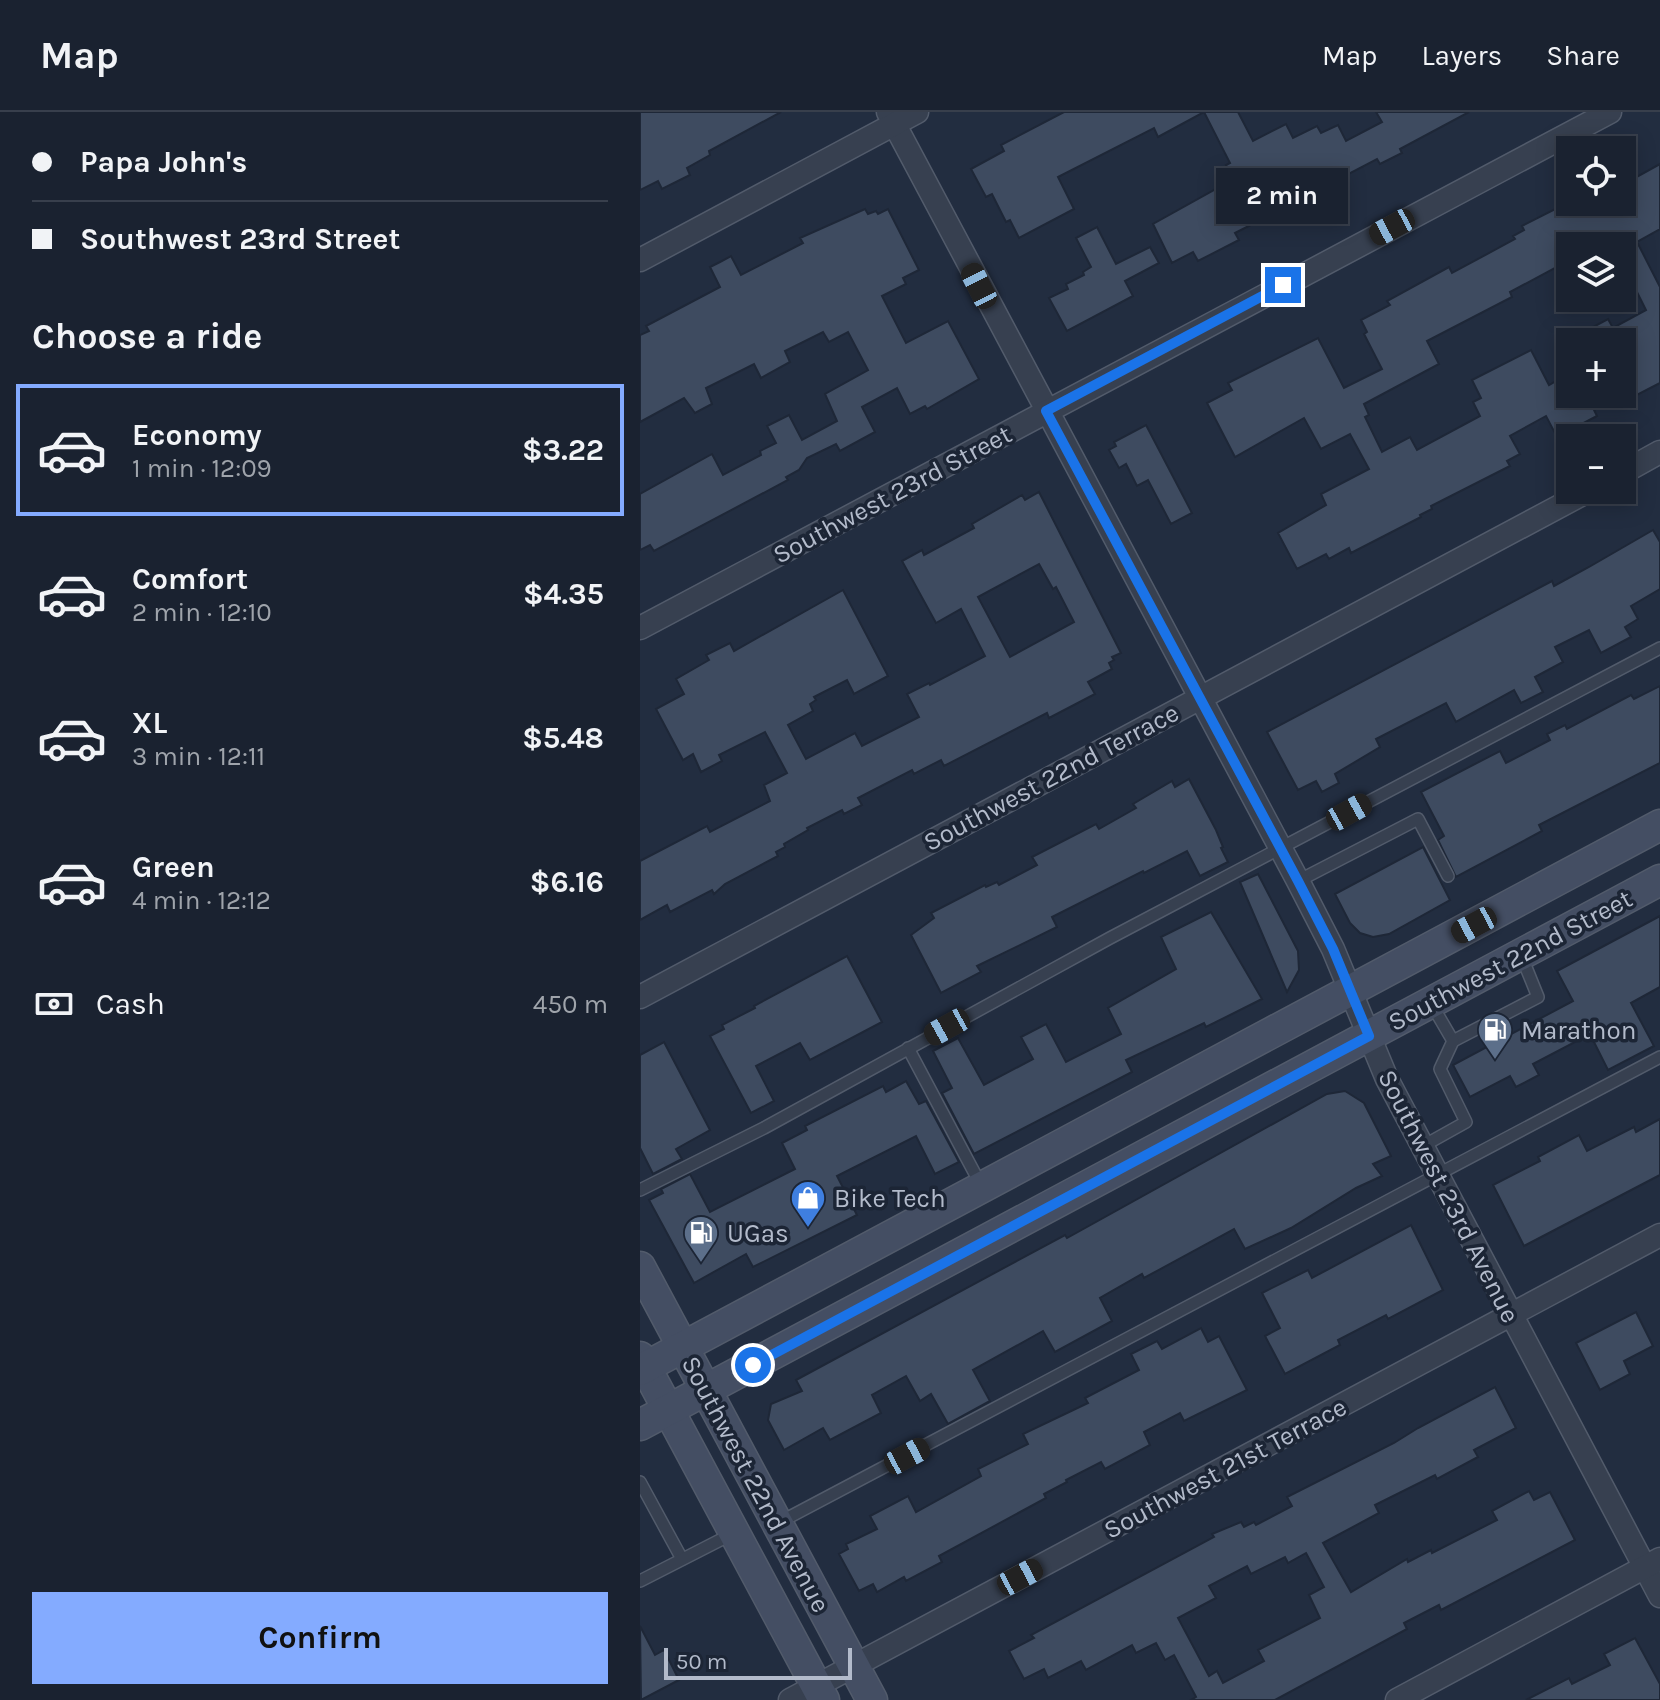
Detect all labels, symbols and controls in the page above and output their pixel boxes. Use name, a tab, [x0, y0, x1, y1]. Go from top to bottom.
text: Map	[40, 33, 119, 78]
text: Map	[1322, 39, 1377, 72]
text: Layers	[1421, 39, 1502, 72]
text: Share	[1546, 39, 1620, 72]
map controls	[1556, 136, 1636, 504]
button: locate	[1556, 136, 1636, 216]
text: Papa John's	[80, 144, 247, 180]
callout: 2 min	[1217, 169, 1349, 225]
text: 2 min	[1246, 180, 1318, 211]
car	[1365, 205, 1419, 249]
text: Southwest 23rd Street	[80, 221, 400, 257]
button: layers	[1556, 232, 1636, 312]
car	[957, 259, 1001, 313]
route end	[1265, 267, 1301, 303]
text: Choose a ride	[32, 315, 262, 357]
button: +	[1556, 328, 1636, 408]
icon: car	[36, 414, 108, 486]
text: Economy	[132, 417, 262, 453]
street label: Southwest 23rd Street	[768, 418, 1017, 571]
button: −	[1556, 424, 1636, 504]
text: $3.22	[522, 432, 604, 468]
text: 1 min · 12:09	[132, 453, 272, 484]
icon: car	[36, 558, 108, 630]
text: Comfort	[132, 561, 248, 597]
text: $4.35	[523, 576, 604, 612]
text: 2 min · 12:10	[132, 597, 272, 628]
street label: Southwest 22nd Terrace	[918, 697, 1184, 858]
icon: car	[36, 702, 108, 774]
text: XL	[132, 705, 167, 741]
text: $5.48	[522, 720, 604, 756]
text: 3 min · 12:11	[132, 741, 265, 772]
car	[1322, 790, 1376, 834]
icon: car	[36, 846, 108, 918]
text: Green	[132, 849, 215, 885]
text: $6.16	[530, 864, 604, 900]
street label: Southwest 22nd Street	[1383, 883, 1638, 1038]
text: 4 min · 12:12	[132, 885, 271, 916]
car	[1447, 903, 1501, 947]
icon: cash	[32, 982, 76, 1026]
text: Cash	[96, 986, 165, 1022]
text: 450 m	[533, 989, 608, 1020]
car	[920, 1005, 974, 1049]
fuel station icon: Marathon	[1476, 1011, 1514, 1061]
place label: Marathon	[1521, 1015, 1636, 1046]
street label: Southwest 23rd Avenue	[1371, 1064, 1526, 1328]
shop icon: Bike Tech	[789, 1179, 827, 1229]
place label: Bike Tech	[834, 1183, 946, 1214]
fuel station icon: UGas	[682, 1214, 720, 1264]
place label: UGas	[727, 1218, 789, 1249]
route start	[735, 1347, 771, 1383]
street label: Southwest 22nd Avenue	[675, 1351, 836, 1618]
street label: Southwest 21st Terrace	[1099, 1391, 1352, 1546]
car	[880, 1434, 934, 1478]
car	[993, 1555, 1047, 1599]
button: Confirm	[32, 1592, 608, 1684]
scale bar	[664, 1644, 852, 1680]
text: 50 m	[676, 1649, 727, 1675]

